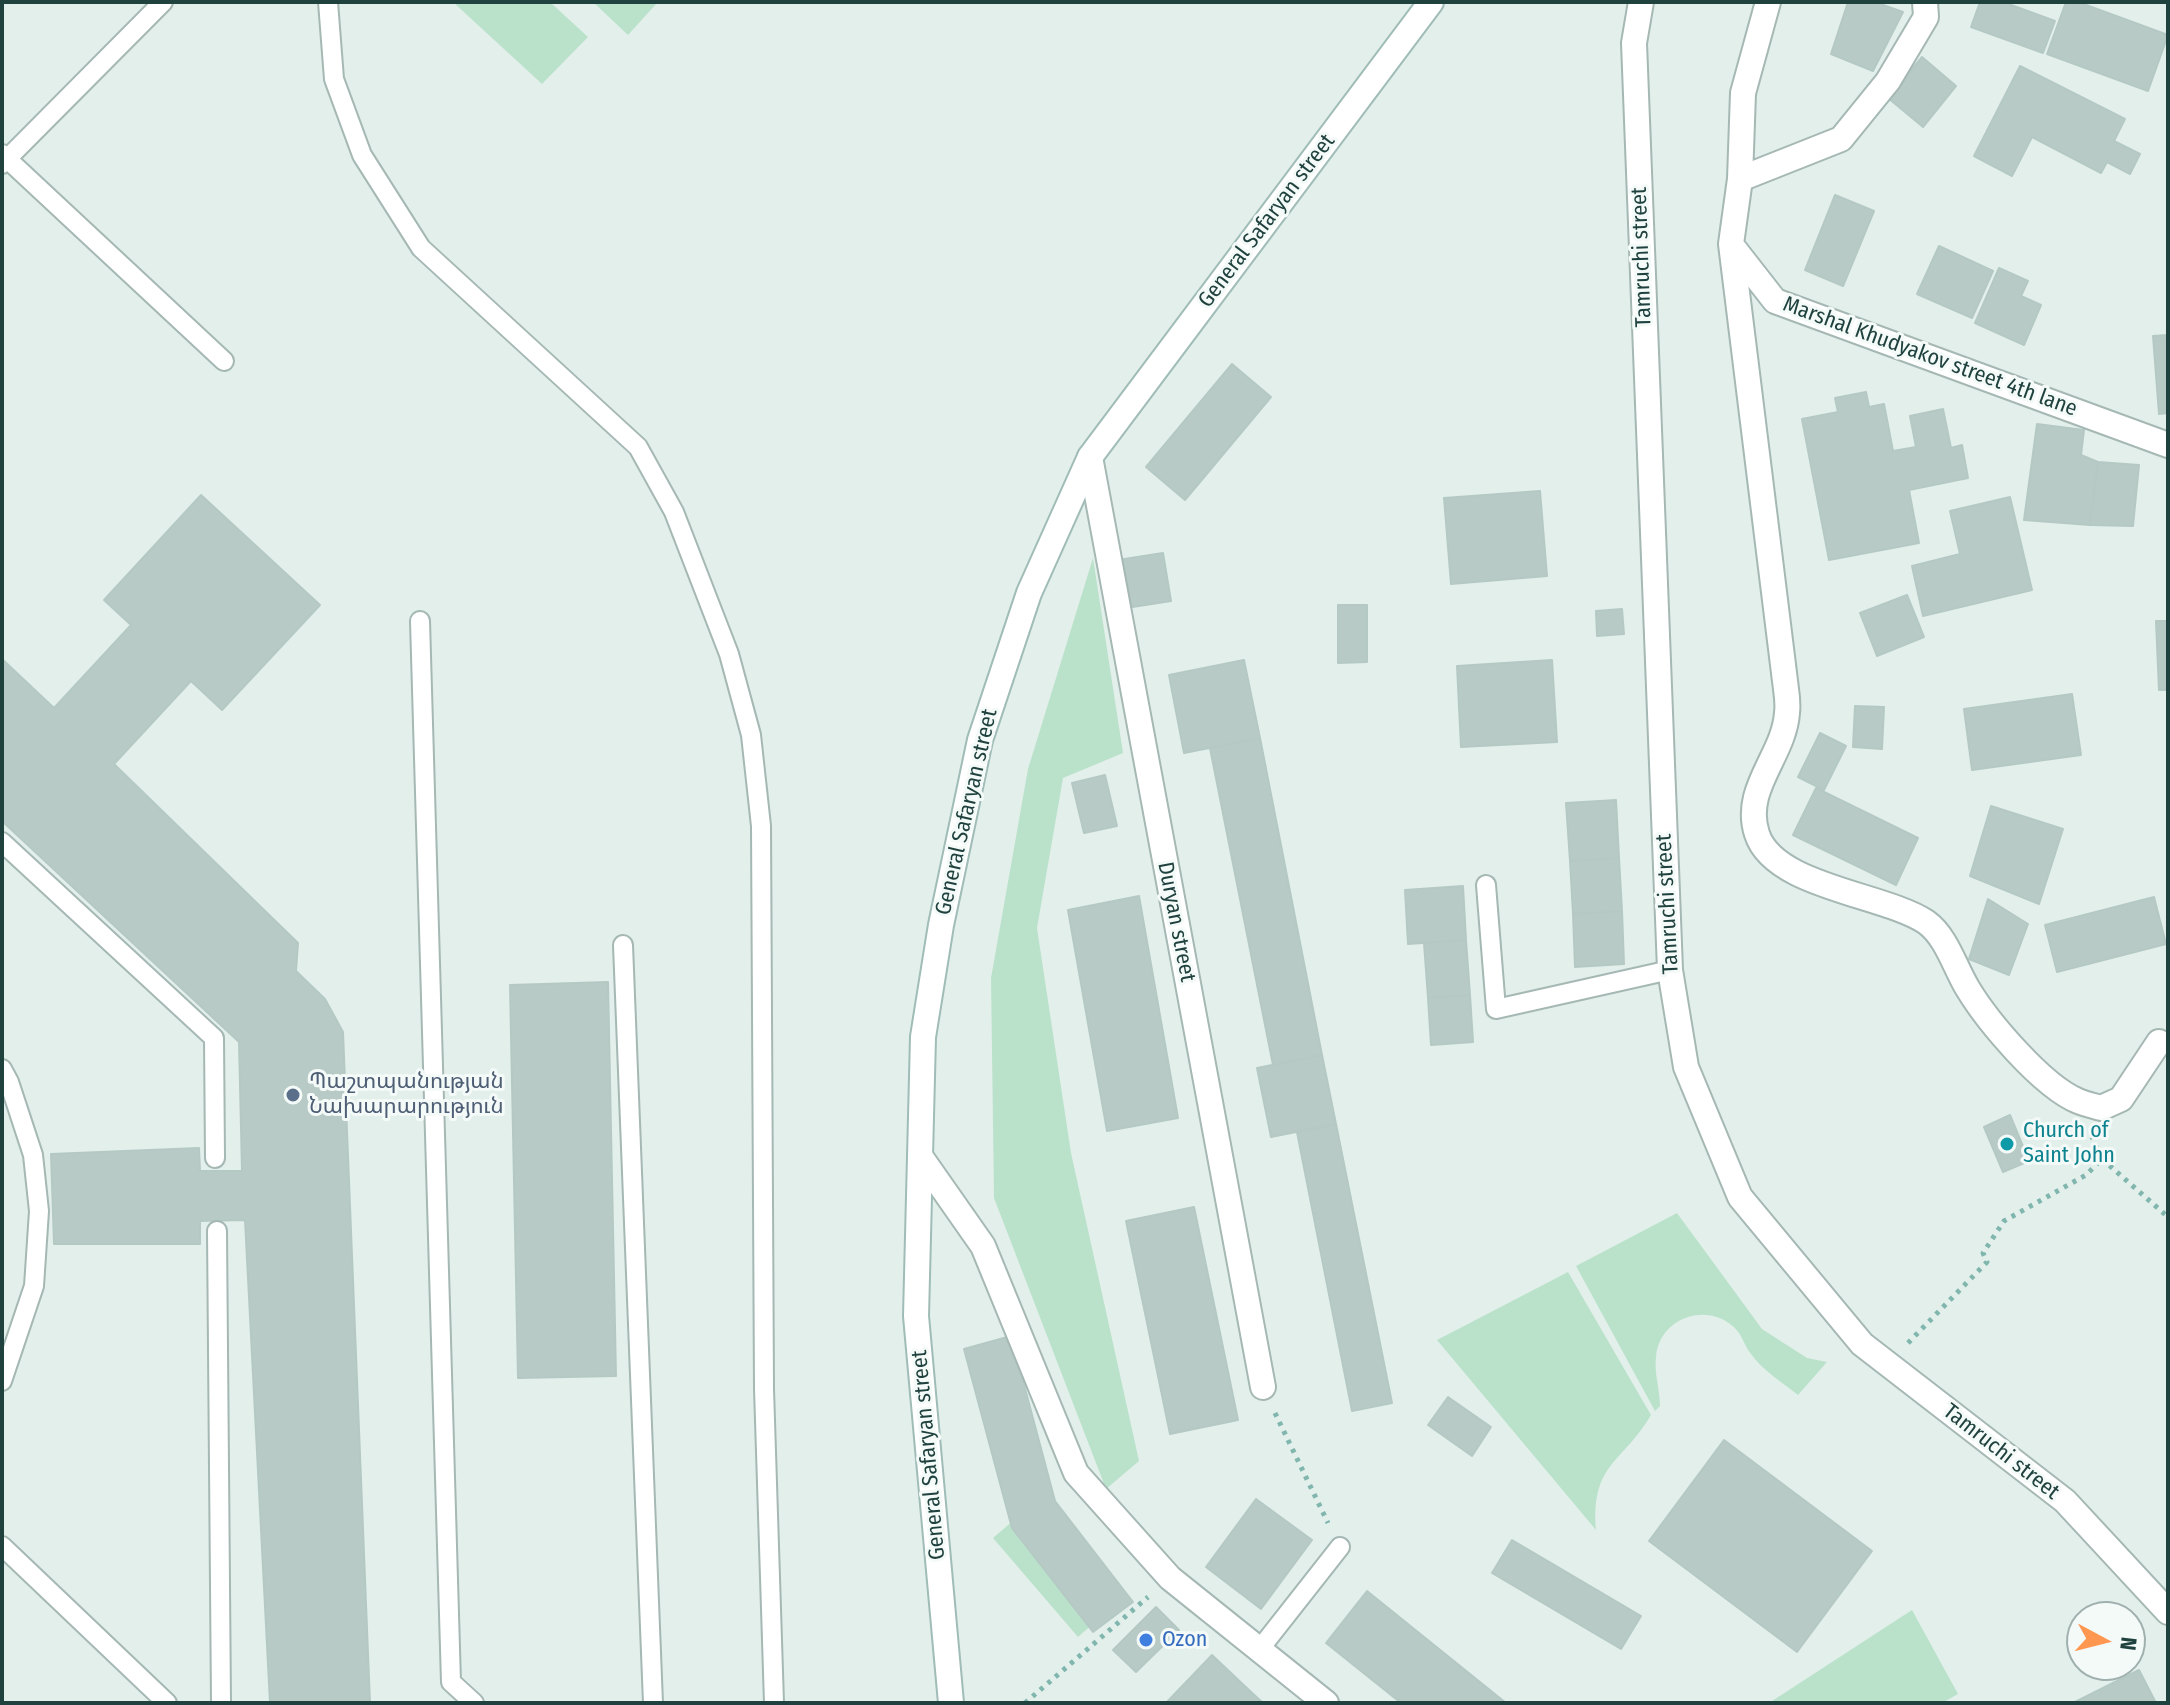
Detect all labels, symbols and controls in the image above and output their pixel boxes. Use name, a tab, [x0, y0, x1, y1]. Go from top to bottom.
street label: General Safaryan street	[1193, 129, 1341, 313]
street label: Tamruchi street	[1626, 186, 1658, 328]
street label: Marshal Khudyakov street 4th lane	[1779, 291, 2081, 423]
street label: General Safaryan street	[930, 706, 1004, 918]
street label: Tamruchi street	[1651, 833, 1685, 975]
street label: Duryan street	[1151, 860, 1201, 984]
place label: Պաշտպանության Նախարարություն	[309, 1069, 504, 1120]
marker: Պաշտպանության Նախարարություն	[284, 1086, 302, 1104]
place label: Church of Saint John	[2023, 1118, 2115, 1170]
marker: Church of Saint John	[1998, 1135, 2016, 1153]
street label: General Safaryan street	[907, 1349, 951, 1561]
street label: Tamruchi street	[1938, 1398, 2064, 1506]
north arrow	[2066, 1601, 2146, 1681]
place label: Ozon	[1162, 1627, 1207, 1653]
marker: Ozon	[1137, 1631, 1155, 1649]
text: N	[2114, 1636, 2143, 1652]

